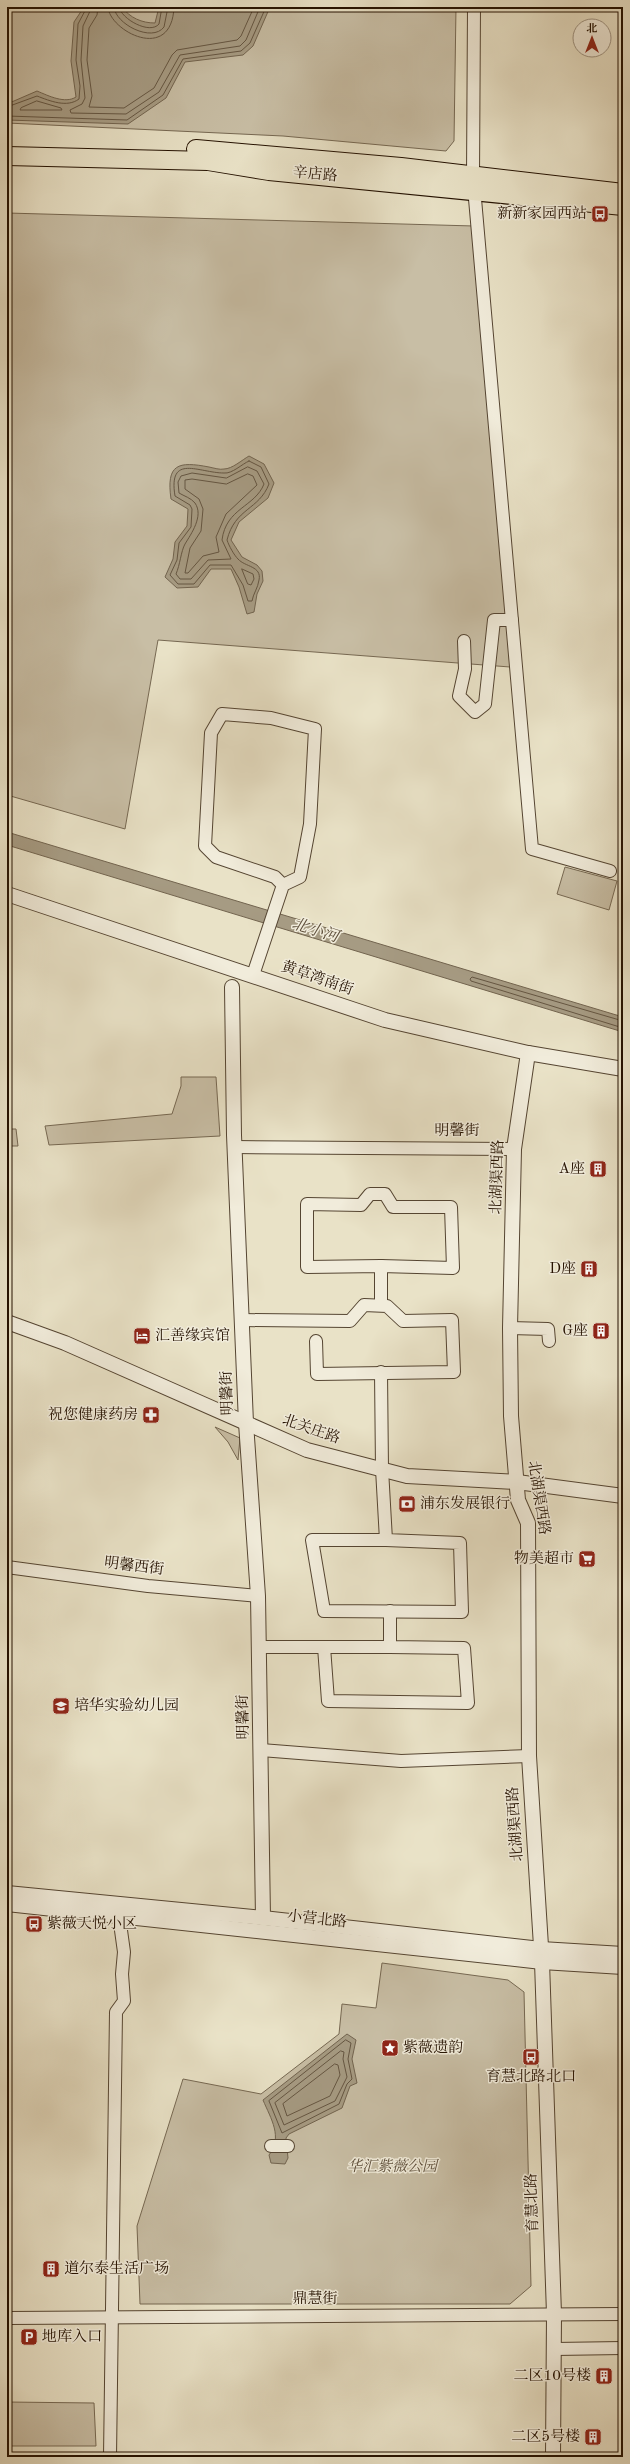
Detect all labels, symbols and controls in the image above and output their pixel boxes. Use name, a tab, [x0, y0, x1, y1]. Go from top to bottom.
north arrow	[572, 18, 612, 58]
text: 北	[587, 23, 598, 35]
street label: 辛店路	[292, 164, 338, 184]
bus stop icon: 新新家园西站	[590, 204, 610, 224]
place label: 新新家园西站	[497, 205, 587, 222]
water label: 北小河	[290, 914, 344, 947]
street label: 黄草湾南街	[279, 958, 356, 998]
street label: 明馨街	[434, 1122, 480, 1139]
street label: 北湖渠西路	[487, 1139, 507, 1215]
building icon: A座	[588, 1159, 608, 1179]
place label: A座	[559, 1160, 585, 1177]
building icon: D座	[579, 1259, 599, 1279]
place label: D座	[549, 1260, 576, 1277]
building icon: G座	[591, 1321, 611, 1341]
place label: G座	[562, 1322, 588, 1339]
hotel icon: 汇善缘宾馆	[132, 1326, 152, 1346]
place label: 汇善缘宾馆	[155, 1327, 230, 1344]
street label: 明馨街	[218, 1370, 236, 1416]
pharmacy icon: 祝您健康药房	[141, 1405, 161, 1425]
place label: 祝您健康药房	[48, 1406, 138, 1423]
street label: 北关庄路	[280, 1411, 342, 1447]
street label: 北湖渠西路	[525, 1459, 553, 1536]
bank icon: 浦东发展银行	[397, 1494, 417, 1514]
place label: 浦东发展银行	[420, 1495, 510, 1512]
supermarket icon: 物美超市	[577, 1549, 597, 1569]
place label: 物美超市	[514, 1550, 574, 1567]
street label: 明馨西街	[103, 1554, 165, 1578]
street label: 明馨街	[234, 1694, 252, 1740]
school or university icon: 培华实验幼儿园	[51, 1696, 71, 1716]
place label: 培华实验幼儿园	[74, 1697, 179, 1714]
street label: 北湖渠西路	[504, 1786, 526, 1862]
street label: 小营北路	[286, 1907, 348, 1931]
bus stop icon: 紫薇天悦小区	[24, 1914, 44, 1934]
place label: 紫薇天悦小区	[47, 1915, 137, 1932]
place icon: 紫薇遗韵	[380, 2038, 400, 2058]
place label: 紫薇遗韵	[403, 2039, 463, 2056]
bus stop icon: 育慧北路北口	[521, 2047, 541, 2067]
place label: 育慧北路北口	[486, 2068, 576, 2085]
park label: 华汇紫薇公园	[347, 2158, 439, 2175]
street label: 育慧北路	[522, 2173, 542, 2233]
building icon: 道尔泰生活广场	[41, 2259, 61, 2279]
place label: 道尔泰生活广场	[64, 2260, 169, 2277]
street label: 鼎慧街	[292, 2290, 338, 2307]
parking icon: 地库入口	[19, 2327, 39, 2347]
place label: 地库入口	[42, 2328, 102, 2345]
building icon: 二区10号楼	[594, 2366, 614, 2386]
place label: 二区10号楼	[514, 2367, 591, 2384]
building icon: 二区5号楼	[583, 2427, 603, 2447]
place label: 二区5号楼	[511, 2428, 580, 2445]

